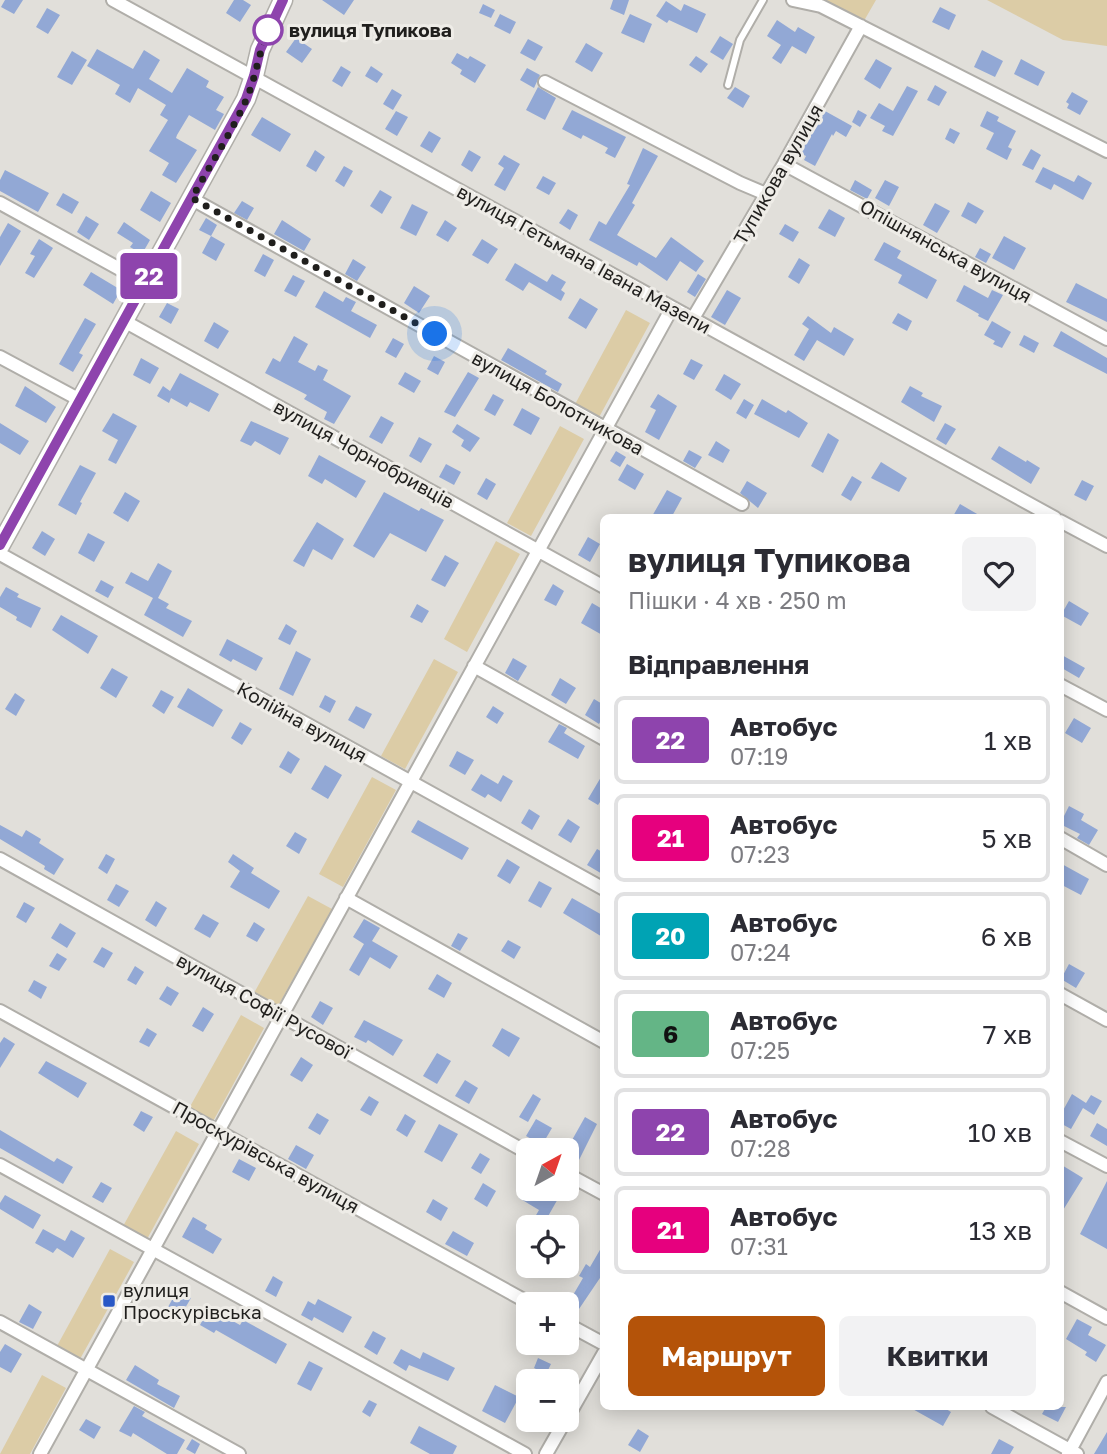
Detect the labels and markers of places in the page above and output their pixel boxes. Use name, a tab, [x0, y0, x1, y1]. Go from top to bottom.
marker: вулиця Тупикова	[253, 15, 283, 45]
place label: вулиця Тупикова	[289, 18, 452, 41]
place label: вулиця Проскурівська	[123, 1278, 262, 1323]
marker: вулиця Проскурівська	[101, 1293, 117, 1309]

